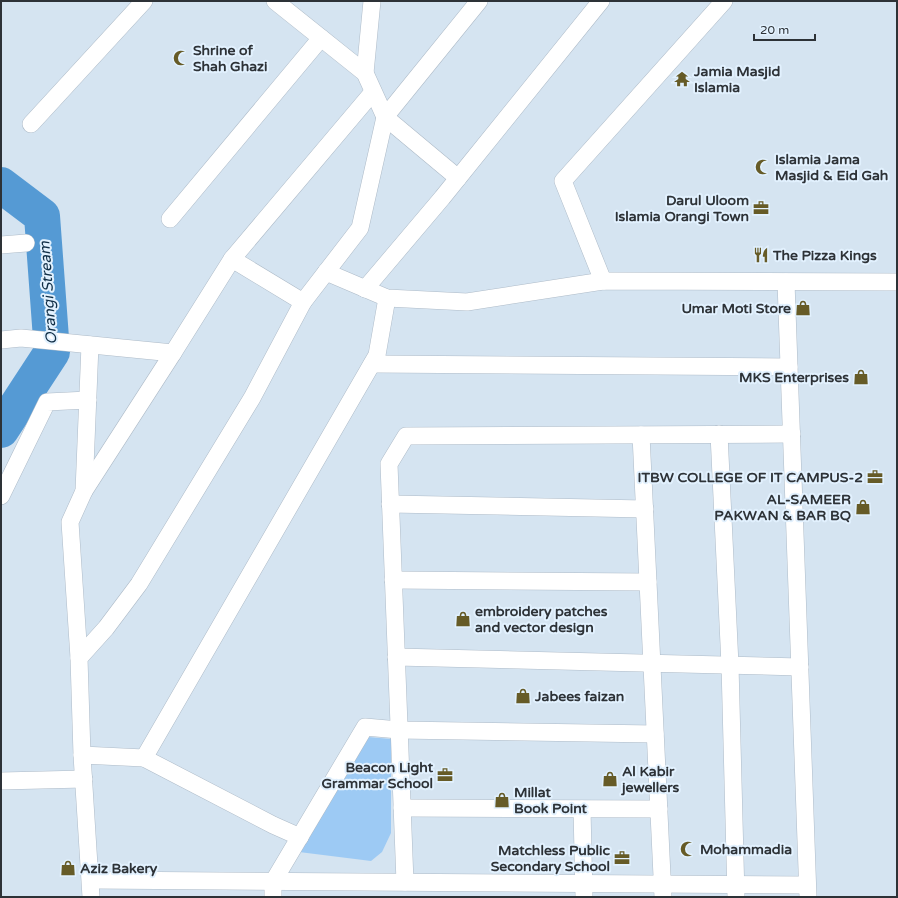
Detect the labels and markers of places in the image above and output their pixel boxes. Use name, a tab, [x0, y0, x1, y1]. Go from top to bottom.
place label: Shrine of Shah Ghazi	[193, 42, 268, 75]
mosque icon: Shrine of Shah Ghazi	[172, 49, 190, 67]
place label: Jamia Masjid Islamia	[693, 63, 780, 96]
temple icon: Jamia Masjid Islamia	[673, 70, 691, 88]
place label: Islamia Jama Masjid & Eid Gah	[775, 151, 888, 184]
mosque icon: Islamia Jama Masjid & Eid Gah	[754, 158, 772, 176]
place label: Darul Uloom Islamia Orangi Town	[615, 192, 749, 225]
office icon: Darul Uloom Islamia Orangi Town	[752, 199, 770, 217]
restaurant icon: The Pizza Kings	[752, 246, 770, 264]
place label: The Pizza Kings	[772, 247, 877, 264]
shop icon: Umar Moti Store	[794, 299, 812, 317]
place label: Umar Moti Store	[682, 300, 791, 317]
shop icon: MKS Enterprises	[852, 368, 870, 386]
place label: MKS Enterprises	[739, 369, 849, 386]
office icon: ITBW COLLEGE OF IT CAMPUS-2	[866, 468, 884, 486]
place label: ITBW COLLEGE OF IT CAMPUS-2	[638, 469, 863, 486]
place label: AL-SAMEER PAKWAN & BAR BQ	[714, 491, 851, 524]
shop icon: AL-SAMEER PAKWAN & BAR BQ	[854, 498, 872, 516]
place label: embroidery patches and vector design	[475, 603, 608, 636]
shop icon: embroidery patches and vector design	[454, 610, 472, 628]
shop icon: Jabees faizan	[514, 687, 532, 705]
place label: Jabees faizan	[534, 688, 624, 705]
place label: Beacon Light Grammar School	[321, 759, 434, 792]
place label: Al Kabir jewellers	[621, 763, 680, 796]
office icon: Beacon Light Grammar School	[436, 766, 454, 784]
shop icon: Al Kabir jewellers	[601, 770, 619, 788]
place label: Millat Book Point	[514, 784, 587, 817]
shop icon: Millat Book Point	[493, 791, 511, 809]
mosque icon: Mohammadia	[679, 840, 697, 858]
place label: Mohammadia	[700, 841, 792, 858]
place label: Matchless Public Secondary School	[491, 842, 611, 875]
office icon: Matchless Public Secondary School	[613, 849, 631, 867]
shop icon: Aziz Bakery	[59, 859, 77, 877]
place label: Aziz Bakery	[80, 860, 158, 877]

